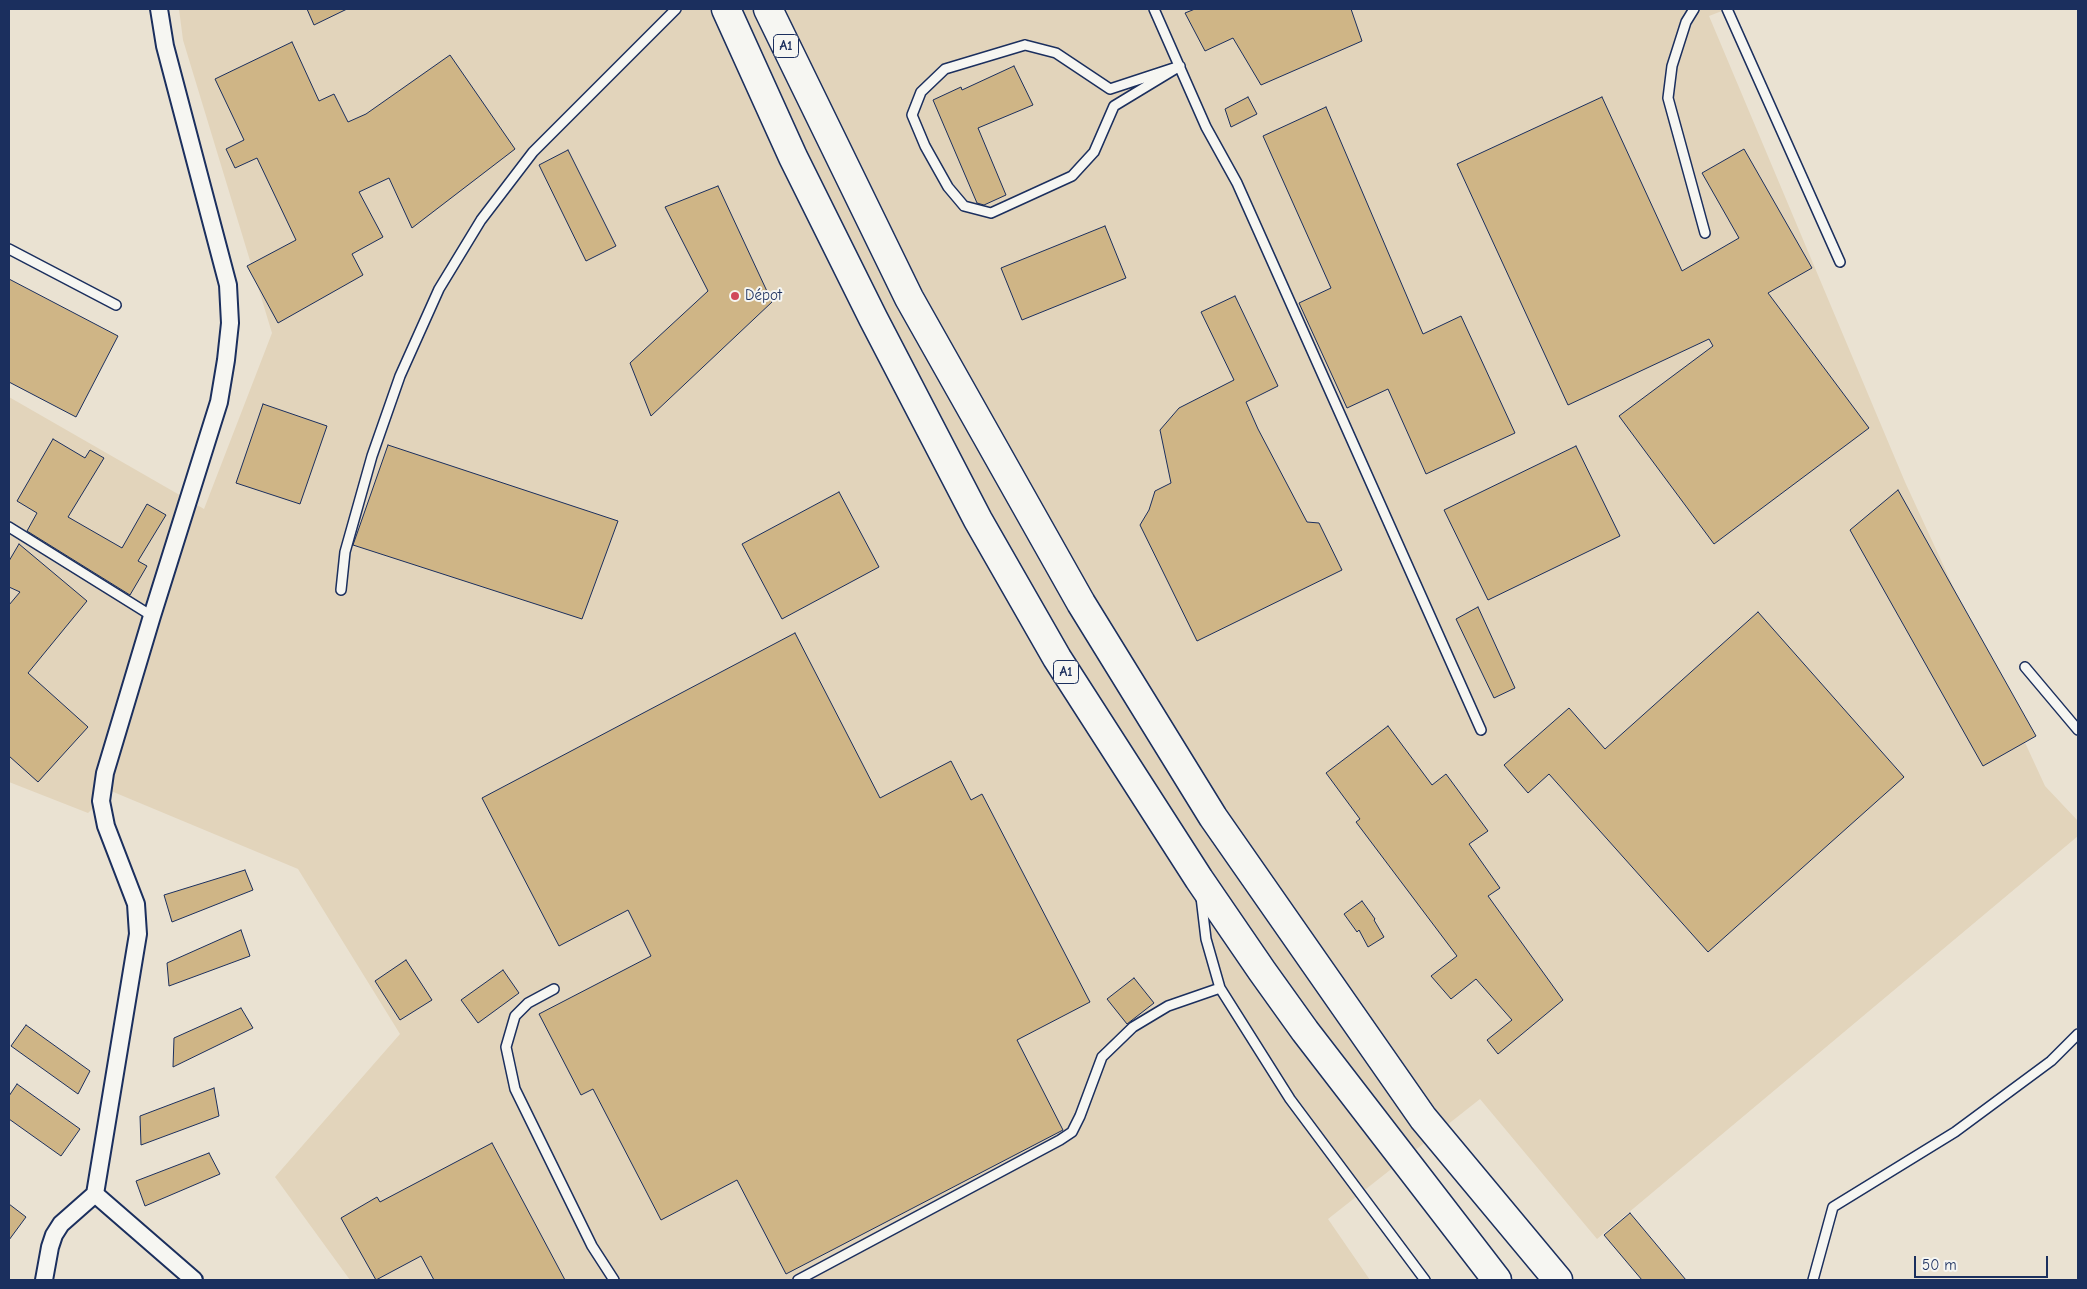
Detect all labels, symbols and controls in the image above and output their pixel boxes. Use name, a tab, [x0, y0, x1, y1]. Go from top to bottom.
road number: A1	[774, 34, 798, 58]
place label: Dépot	[745, 287, 782, 305]
marker: Dépot	[729, 290, 741, 302]
road number: A1	[1054, 660, 1078, 684]
scale bar	[1917, 1246, 2051, 1278]
text: 50 m	[1922, 1256, 1957, 1274]

